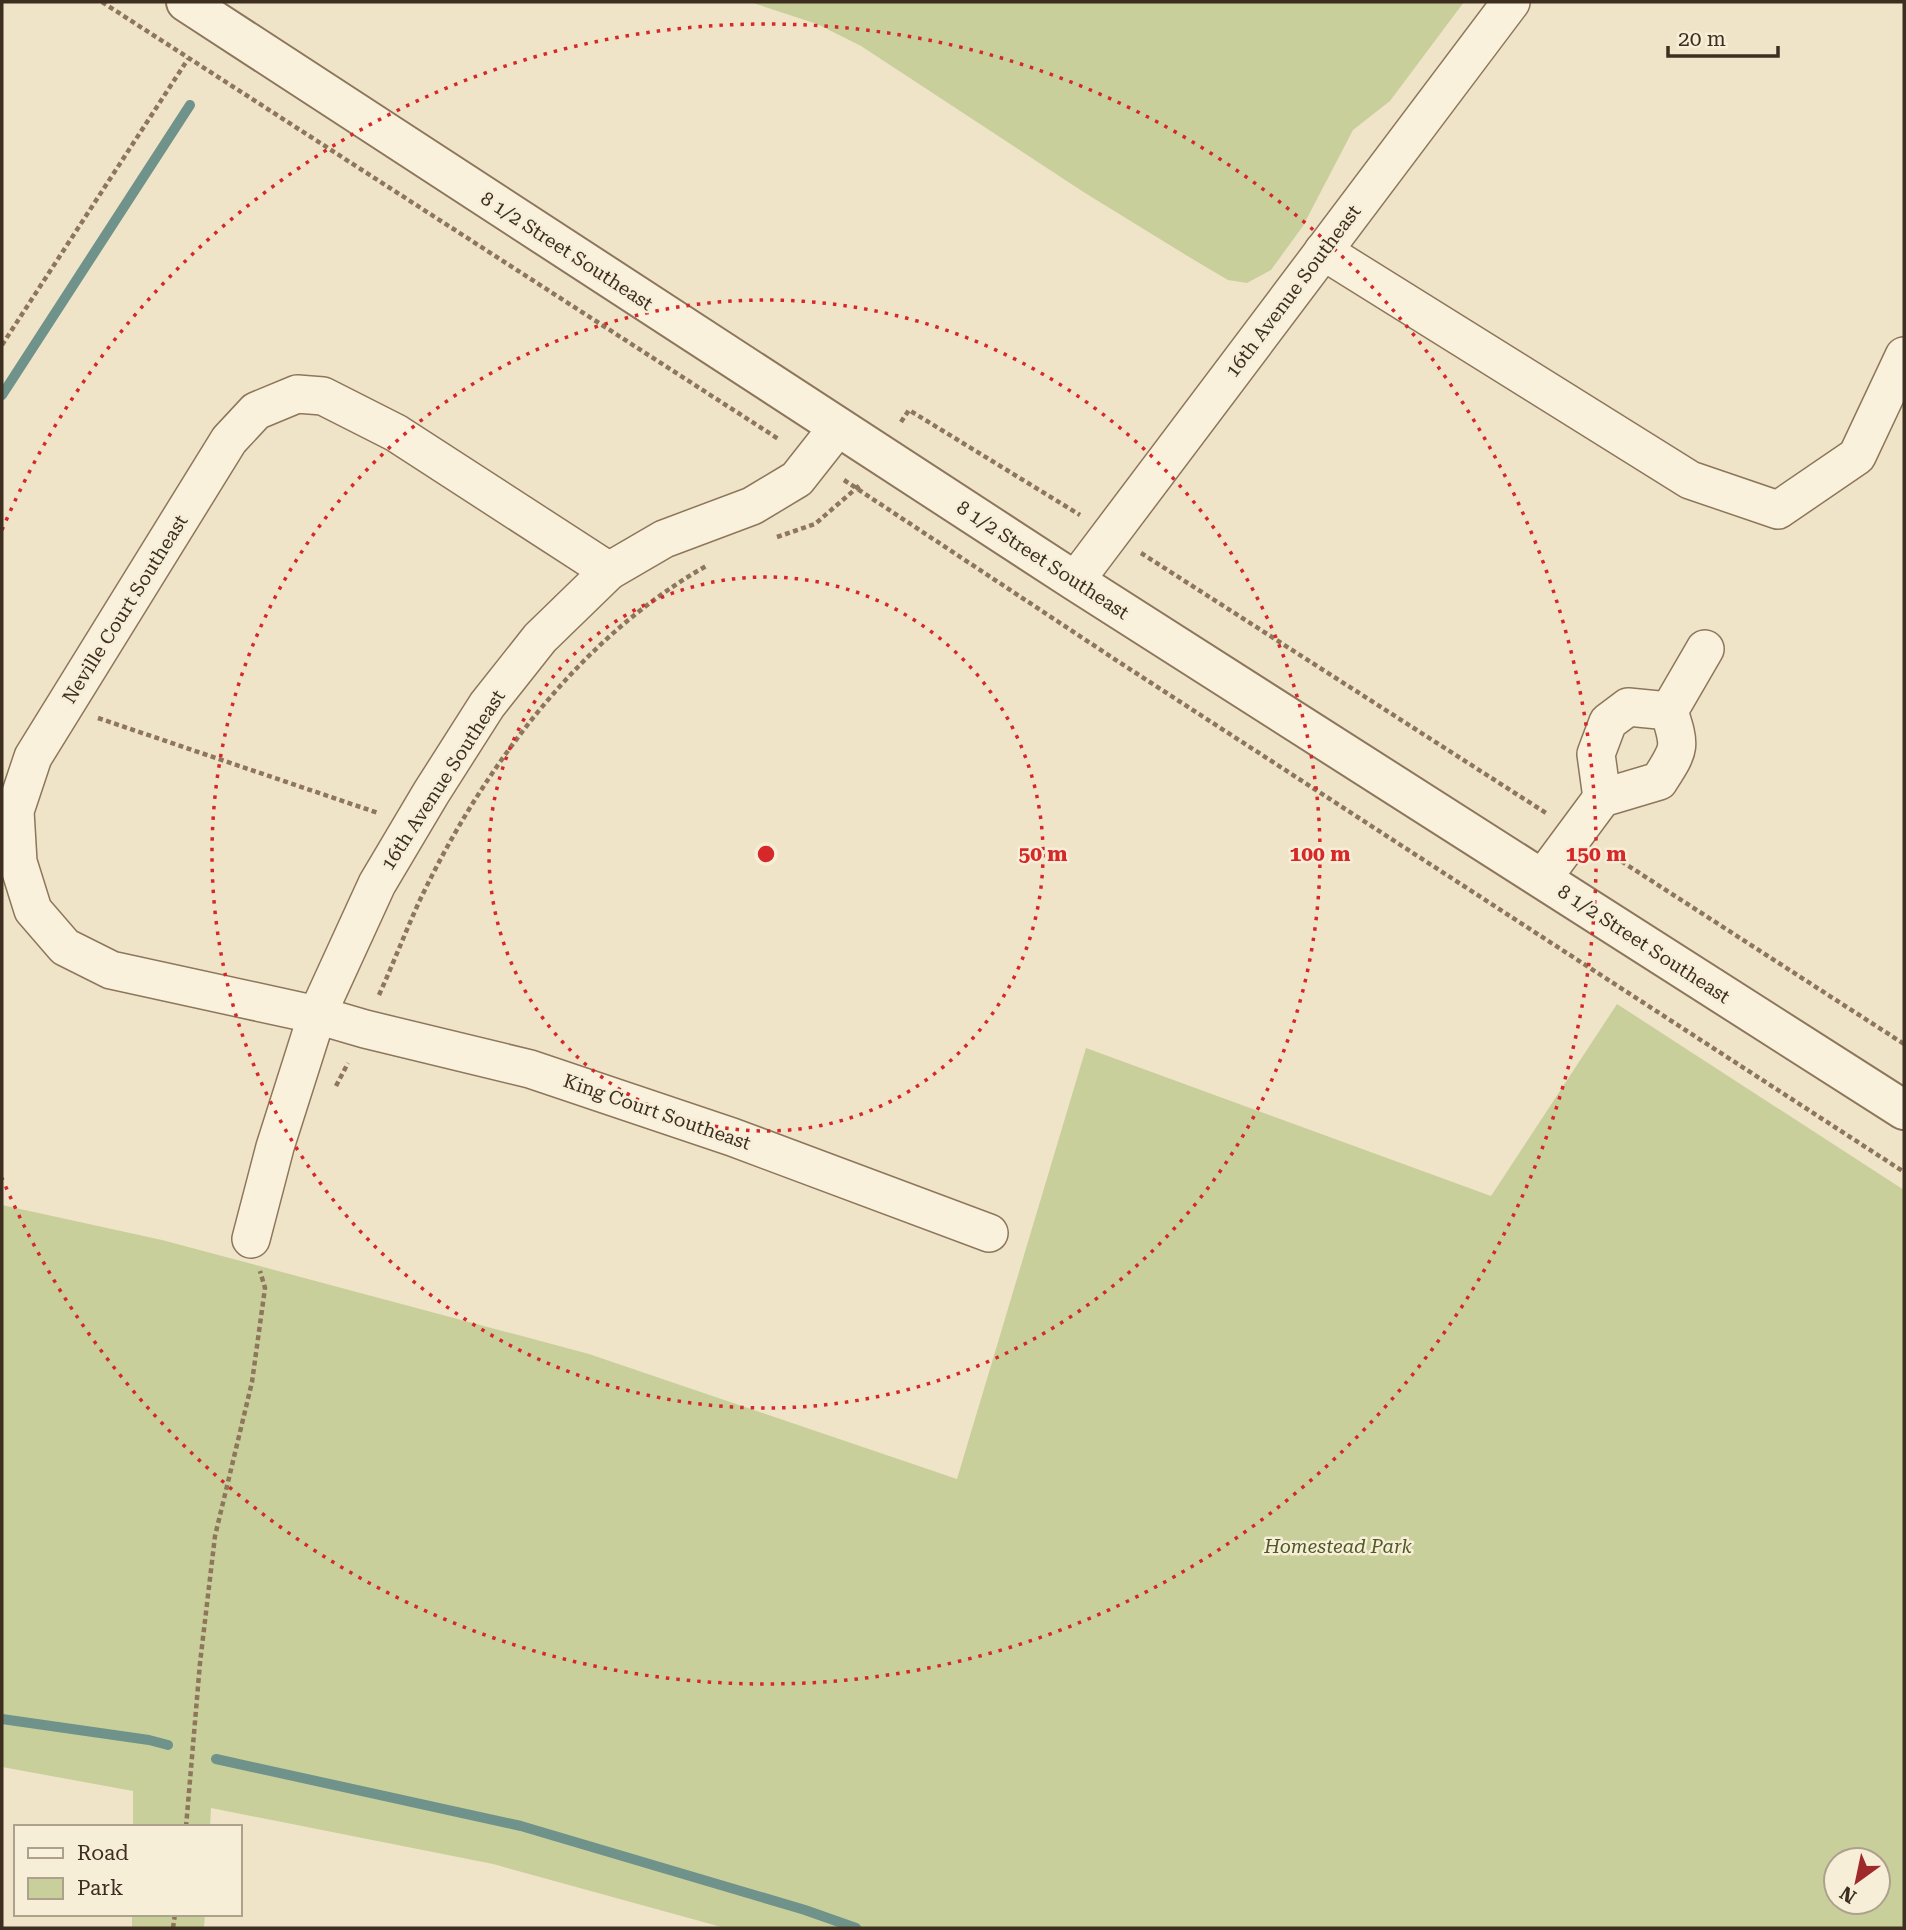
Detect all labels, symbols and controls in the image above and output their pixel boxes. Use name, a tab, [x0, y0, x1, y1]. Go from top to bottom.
scale bar	[1668, 14, 1778, 58]
text: 20 m	[1678, 27, 1726, 51]
street label: 8 1/2 Street Southeast	[477, 187, 657, 315]
street label: 16th Avenue Southeast	[1221, 200, 1365, 382]
street label: 8 1/2 Street Southeast	[953, 496, 1133, 624]
street label: Neville Court Southeast	[57, 510, 193, 708]
street label: 16th Avenue Southeast	[376, 686, 510, 874]
centre of rings	[754, 842, 778, 866]
text: 50 m	[1018, 842, 1068, 866]
text: 100 m	[1290, 842, 1350, 866]
text: 150 m	[1566, 842, 1626, 866]
street label: 8 1/2 Street Southeast	[1554, 880, 1734, 1008]
street label: King Court Southeast	[560, 1069, 754, 1155]
park label: Homestead Park	[1263, 1535, 1413, 1558]
legend	[14, 1825, 242, 1916]
text: Road	[77, 1841, 129, 1865]
north arrow	[1822, 1846, 1892, 1916]
text: Park	[77, 1876, 123, 1900]
text: N	[1835, 1881, 1860, 1908]

